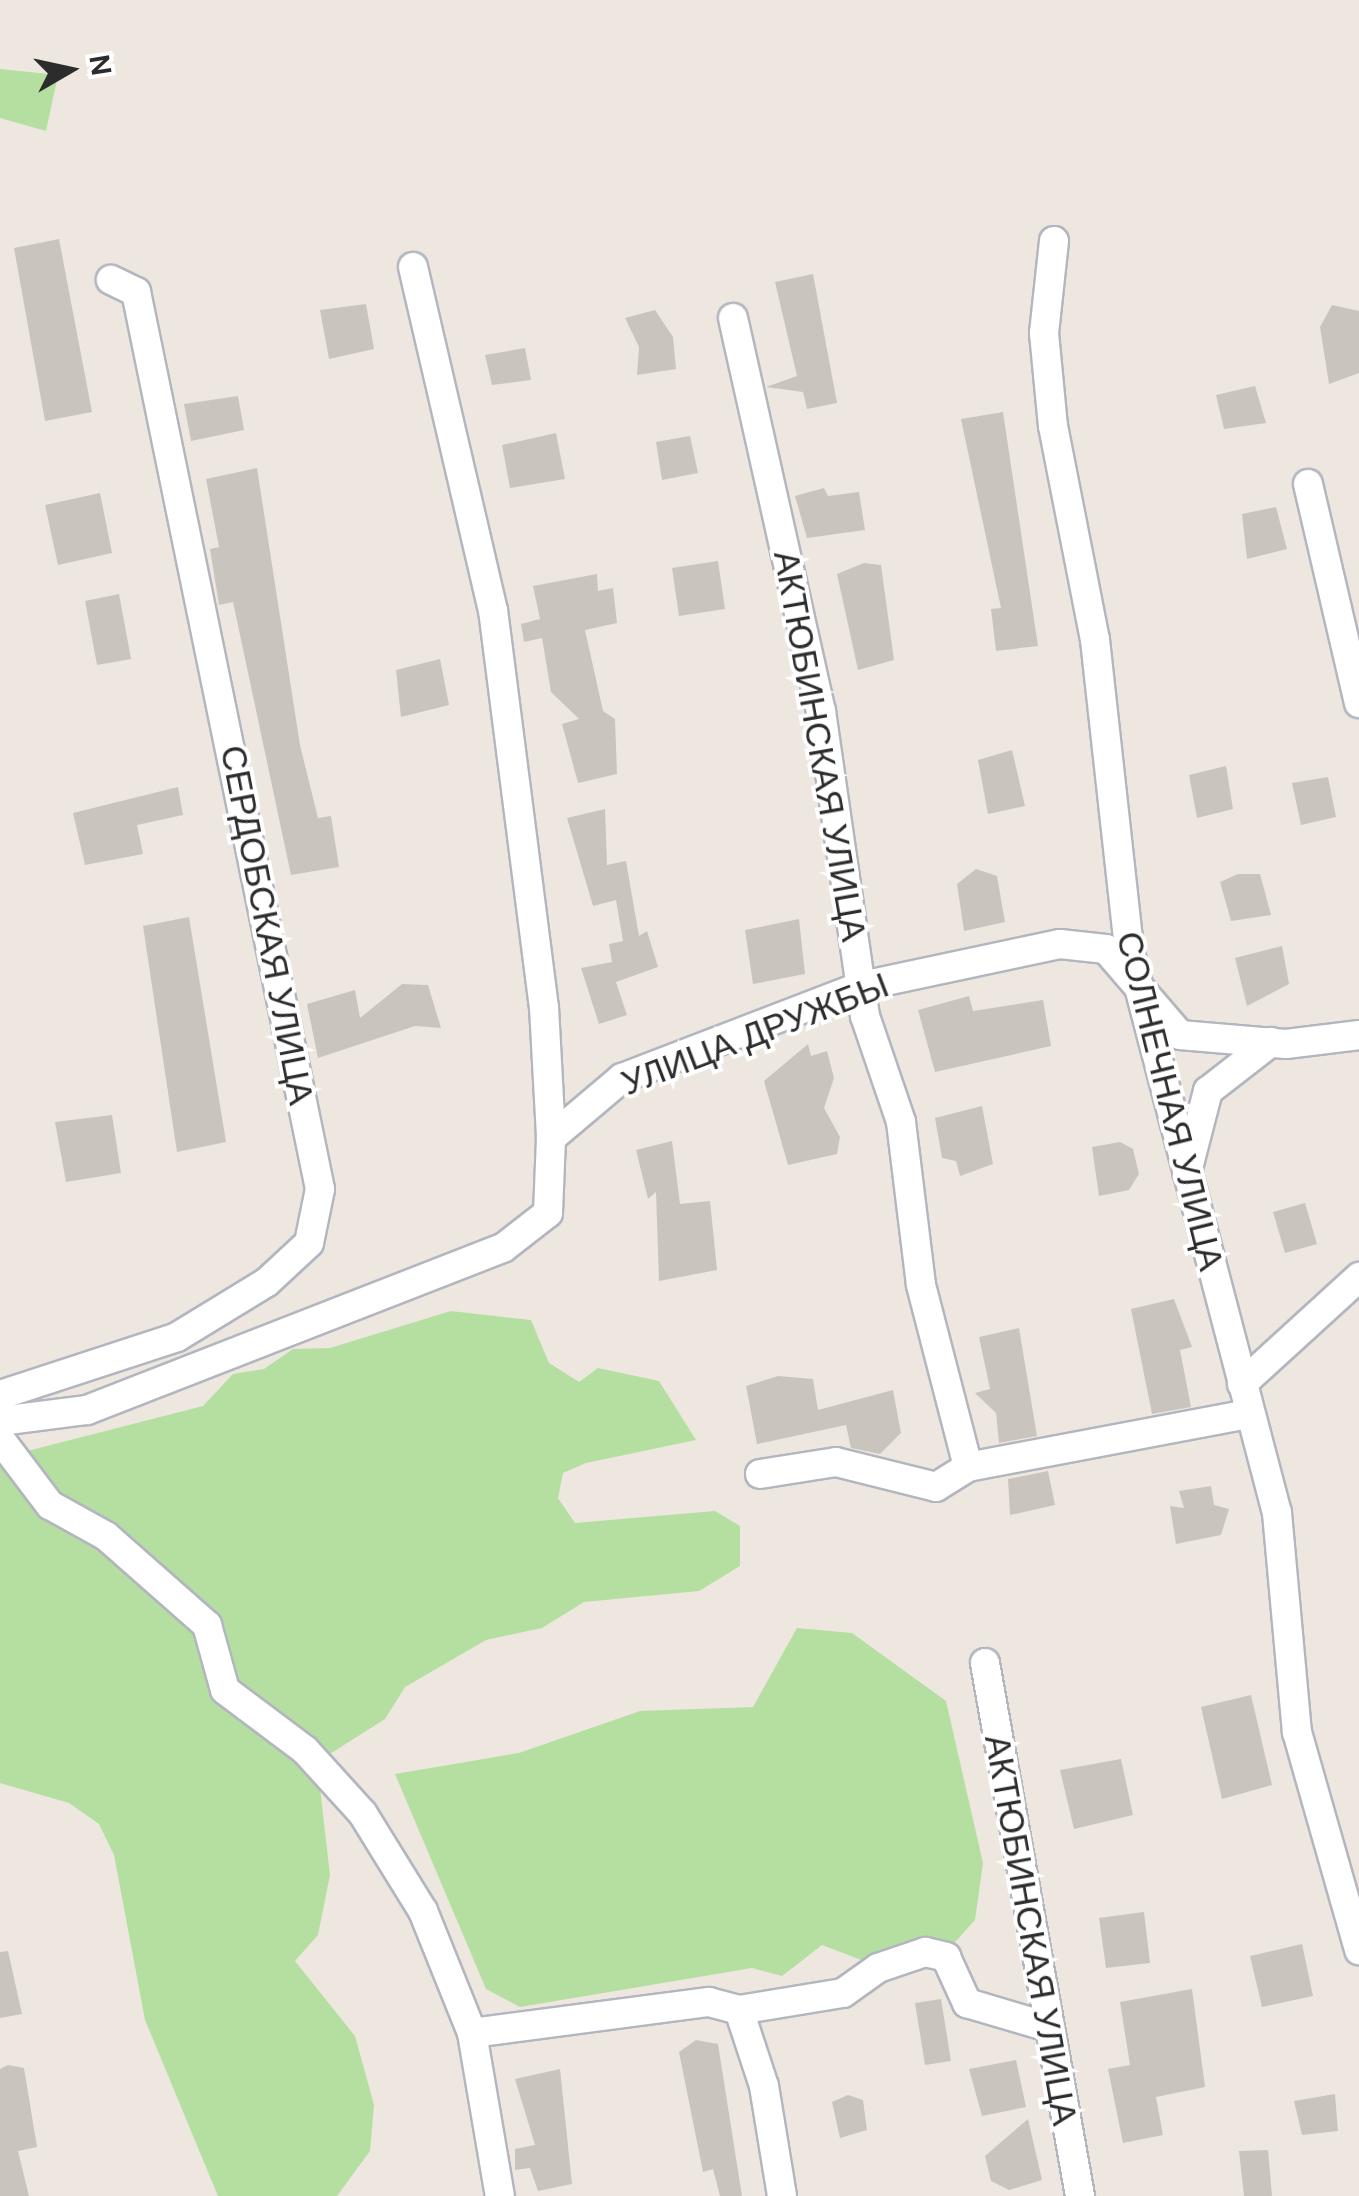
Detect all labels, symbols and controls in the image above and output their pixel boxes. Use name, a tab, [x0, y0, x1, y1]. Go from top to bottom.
north arrow	[20, 20, 120, 120]
text: N	[80, 52, 120, 78]
street label: АКТЮБИНСКАЯ УЛИЦА	[765, 547, 875, 945]
street label: СЕРДОБСКАЯ УЛИЦА	[212, 742, 322, 1108]
street label: СОЛНЕЧНАЯ УЛИЦА	[1108, 927, 1232, 1275]
street label: УЛИЦА ДРУЖБЫ	[616, 964, 894, 1104]
street label: АКТЮБИНСКАЯ УЛИЦА	[976, 1731, 1086, 2129]

